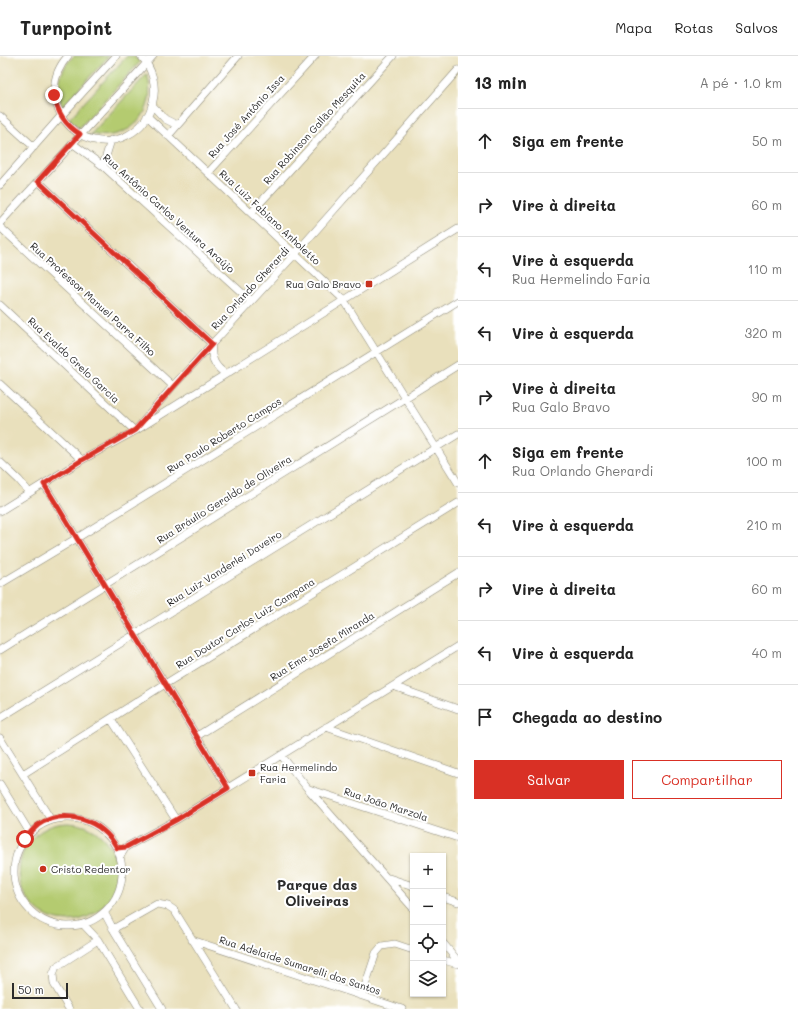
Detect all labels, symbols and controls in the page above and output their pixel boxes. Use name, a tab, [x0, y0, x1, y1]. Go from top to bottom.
text: Turnpoint	[20, 15, 112, 40]
text: Mapa	[615, 18, 652, 37]
text: Rotas	[674, 18, 713, 37]
text: Salvos	[735, 18, 778, 37]
street label: Rua Robinson Gallão Mesquita	[260, 69, 368, 187]
street label: Rua José Antônio Issa	[205, 71, 287, 161]
text: 13 min	[474, 71, 527, 93]
text: A pé · 1.0 km	[700, 74, 782, 91]
route end	[45, 86, 63, 104]
icon: ahead	[474, 130, 496, 152]
text: Siga em frente	[512, 131, 624, 151]
text: 50 m	[752, 132, 782, 149]
street label: Rua Antônio Carlos Ventura Araújo	[100, 150, 238, 276]
street label: Rua Luiz Fabiano Anholetto	[216, 166, 324, 268]
icon: right	[474, 194, 496, 216]
text: Vire à direita	[512, 195, 616, 215]
text: 60 m	[752, 196, 782, 213]
street label: Rua Professor Manuel Parra Filho	[27, 239, 159, 359]
street label: Rua Orlando Gherardi	[208, 243, 292, 333]
text: Vire à esquerda	[512, 250, 634, 270]
icon: left	[474, 258, 496, 280]
text: 110 m	[748, 260, 782, 277]
text: Rua Hermelindo Faria	[512, 270, 650, 287]
place label: Rua Galo Bravo	[286, 277, 361, 291]
marker: Rua Galo Bravo	[364, 279, 374, 289]
street label: Rua Evaldo Grelo Garcia	[25, 314, 123, 406]
icon: left	[474, 322, 496, 344]
text: Vire à esquerda	[512, 323, 634, 343]
text: 320 m	[745, 324, 782, 341]
text: Vire à direita	[512, 378, 616, 398]
icon: right	[474, 386, 496, 408]
text: 90 m	[752, 388, 782, 405]
street label: Rua Paulo Roberto Campos	[164, 394, 284, 476]
text: Rua Galo Bravo	[512, 398, 610, 415]
text: Siga em frente	[512, 442, 624, 462]
icon: ahead	[474, 450, 496, 472]
street label: Rua Bráulio Geraldo de Oliveira	[154, 452, 294, 546]
text: 100 m	[746, 452, 782, 469]
text: Rua Orlando Gherardi	[512, 462, 654, 479]
icon: left	[474, 514, 496, 536]
text: Vire à esquerda	[512, 515, 634, 535]
text: 210 m	[746, 516, 782, 533]
street label: Rua Luiz Vanderlei Daveiro	[164, 527, 284, 609]
street label: Rua Doutor Carlos Luiz Campana	[173, 574, 317, 672]
icon: right	[474, 578, 496, 600]
text: Vire à direita	[512, 579, 616, 599]
text: 60 m	[752, 580, 782, 597]
street label: Rua Ema Josefa Miranda	[267, 608, 377, 684]
icon: left	[474, 642, 496, 664]
text: Vire à esquerda	[512, 643, 634, 663]
text: 40 m	[752, 644, 782, 661]
icon: arrive	[474, 706, 496, 728]
text: Chegada ao destino	[512, 707, 662, 727]
place label: Rua Hermelindo Faria	[260, 760, 337, 786]
button: Salvar	[474, 760, 624, 799]
button: Compartilhar	[632, 760, 782, 799]
marker: Rua Hermelindo Faria	[247, 768, 257, 778]
street label: Rua João Marzola	[342, 784, 430, 824]
route start	[16, 830, 34, 848]
map controls	[410, 853, 446, 997]
button: +	[410, 853, 446, 889]
place label: Cristo Redentor	[51, 862, 131, 876]
marker: Cristo Redentor	[38, 864, 48, 874]
district label: Parque das Oliveiras	[277, 875, 357, 910]
button: −	[410, 889, 446, 925]
button: locate	[410, 925, 446, 961]
street label: Rua Adelaide Sumarelli dos Santos	[217, 932, 383, 998]
button: layers	[410, 961, 446, 997]
scale bar	[12, 981, 68, 1000]
text: 50 m	[18, 982, 44, 997]

